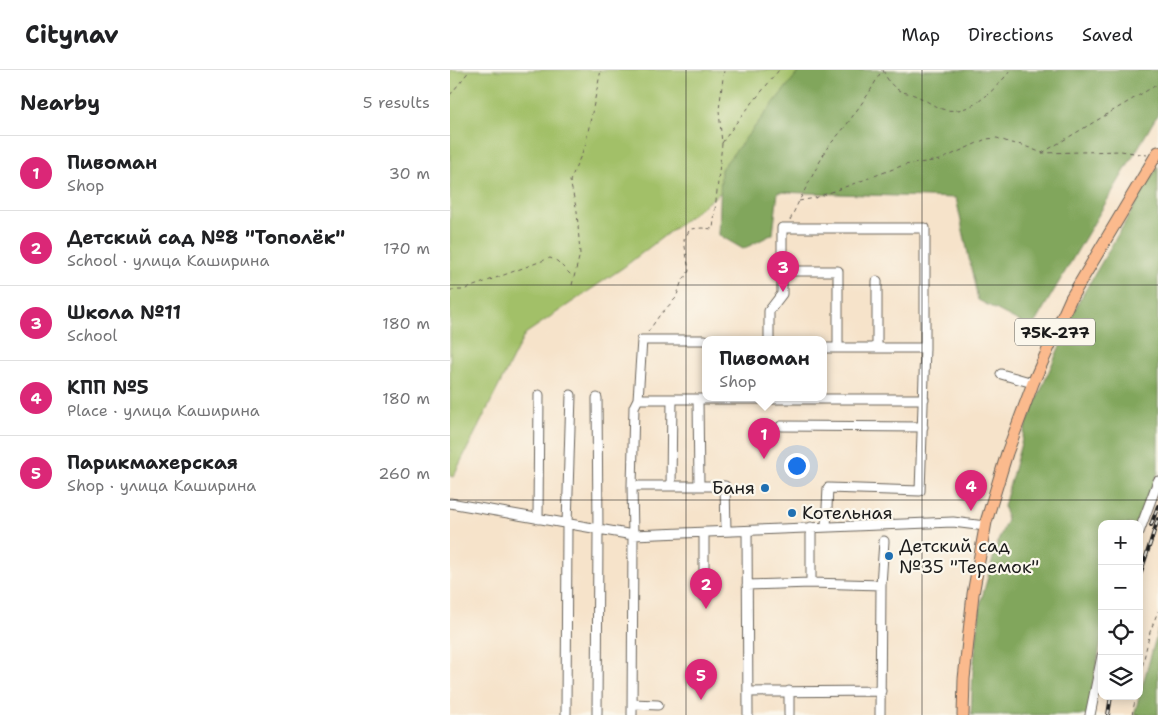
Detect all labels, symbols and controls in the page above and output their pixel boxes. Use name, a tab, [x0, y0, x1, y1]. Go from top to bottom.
text: Citynav	[25, 19, 119, 51]
text: Map	[902, 23, 940, 47]
text: Directions	[968, 23, 1054, 47]
text: Saved	[1082, 23, 1133, 47]
text: Nearby	[20, 89, 100, 117]
text: 5 results	[363, 92, 430, 113]
text: Пивоман	[67, 150, 157, 175]
text: 1	[32, 163, 40, 184]
text: 30 m	[389, 163, 430, 184]
text: Shop	[67, 175, 104, 196]
text: Детский сад №8 "Тополёк"	[67, 225, 345, 250]
text: 2	[30, 238, 42, 259]
text: 170 m	[383, 238, 430, 259]
text: School · улица Каширина	[67, 250, 269, 271]
pin: 3	[767, 251, 799, 292]
text: Школа №11	[67, 300, 181, 325]
text: 3	[30, 313, 42, 334]
text: 180 m	[382, 313, 430, 334]
road number: 75К-277	[1015, 318, 1095, 346]
text: School	[67, 325, 117, 346]
popup	[702, 336, 827, 401]
text: Пивоман	[719, 346, 810, 371]
text: Shop	[719, 371, 757, 392]
text: КПП №5	[67, 375, 149, 400]
text: 4	[30, 388, 42, 409]
text: 180 m	[382, 388, 430, 409]
text: Place · улица Каширина	[67, 400, 260, 421]
pin: 1	[748, 418, 780, 459]
text: Парикмахерская	[67, 450, 238, 475]
your location	[784, 453, 810, 479]
text: 5	[31, 463, 41, 484]
text: 260 m	[378, 463, 430, 484]
pin: 4	[955, 470, 987, 511]
text: Shop · улица Каширина	[67, 475, 256, 496]
place label: Баня	[712, 476, 755, 500]
marker: Баня	[759, 482, 771, 494]
place label: Котельная	[802, 501, 893, 525]
marker: Котельная	[786, 507, 798, 519]
map controls	[1098, 520, 1143, 700]
button: +	[1098, 520, 1143, 565]
place label: Детский сад №35 "Теремок"	[899, 534, 1039, 579]
marker: Детский сад №35 "Теремок"	[883, 550, 895, 562]
button: −	[1098, 565, 1143, 610]
pin: 2	[690, 568, 722, 609]
button: locate	[1098, 610, 1143, 655]
button: layers	[1098, 655, 1143, 700]
pin: 5	[685, 659, 717, 700]

